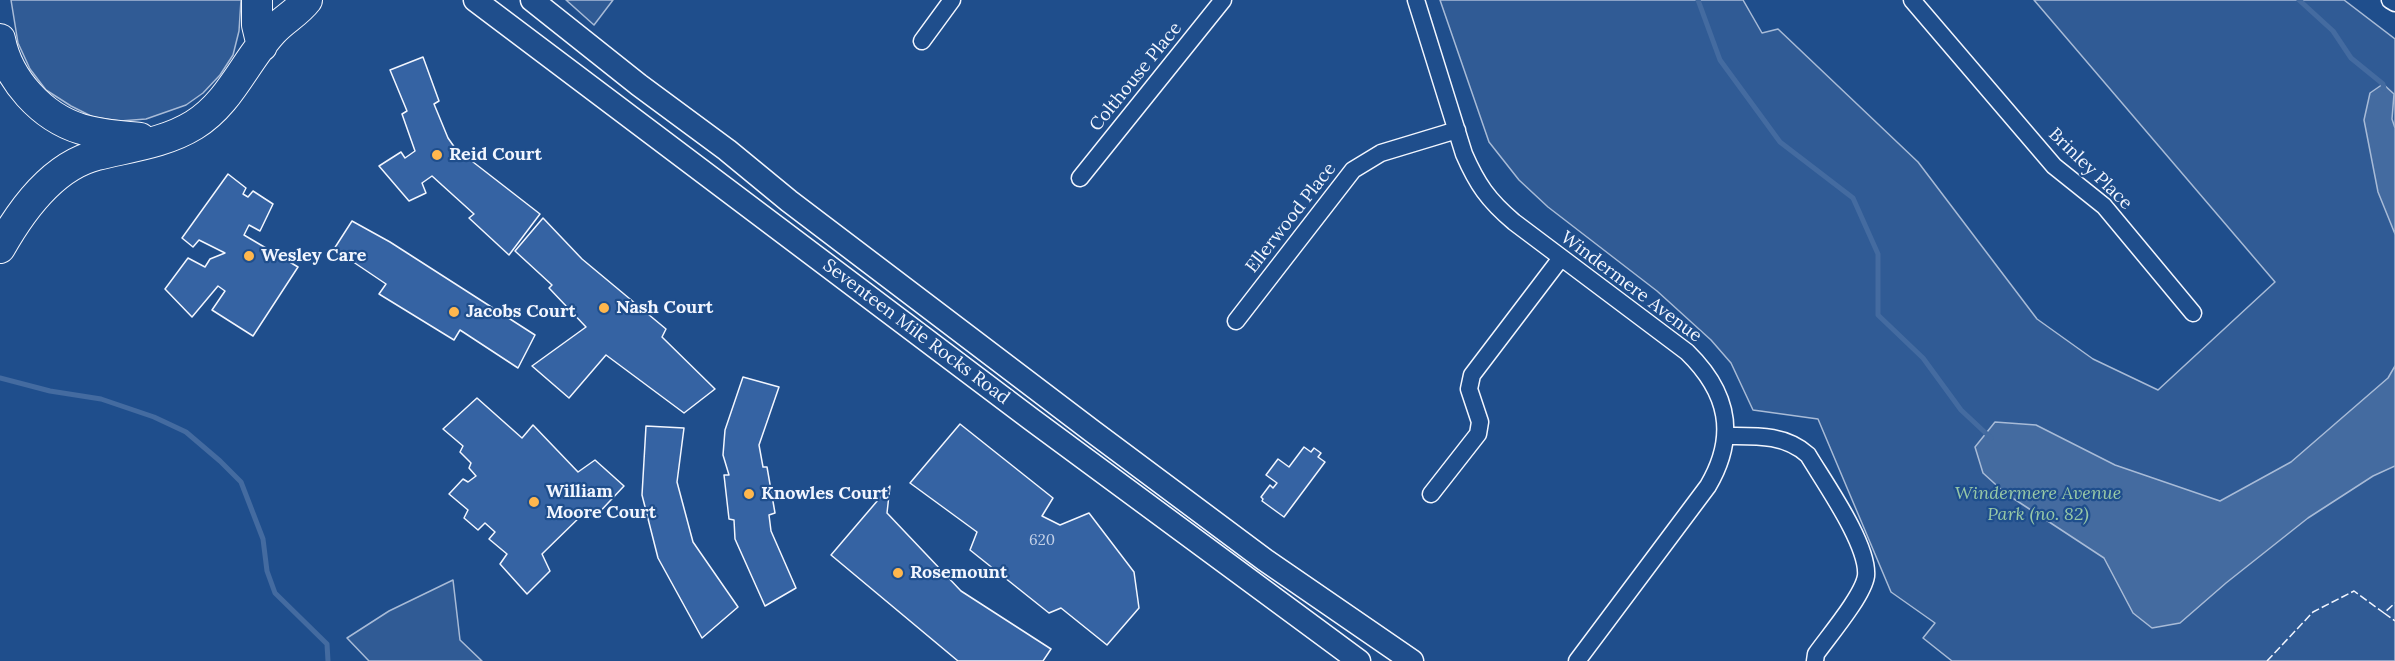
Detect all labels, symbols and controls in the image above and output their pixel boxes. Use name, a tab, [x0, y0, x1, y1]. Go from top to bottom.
street label: Colthouse Place	[1085, 18, 1187, 136]
street label: Brinley Place	[2044, 124, 2136, 214]
place label: Reid Court	[449, 144, 542, 166]
marker: Reid Court	[430, 148, 444, 162]
street label: Ellerwood Place	[1241, 159, 1341, 277]
street label: Windermere Avenue	[1556, 227, 1706, 347]
place label: Wesley Care	[261, 245, 366, 267]
marker: Wesley Care	[242, 249, 256, 263]
street label: Seventeen Mile Rocks Road	[818, 255, 1014, 409]
place label: Nash Court	[616, 297, 713, 319]
place label: Jacobs Court	[466, 301, 576, 323]
marker: Nash Court	[597, 301, 611, 315]
marker: Jacobs Court	[447, 305, 461, 319]
place label: William Moore Court	[546, 481, 656, 524]
place label: Knowles Court	[761, 483, 888, 505]
park label: Windermere Avenue Park (no. 82)	[1955, 483, 2121, 526]
marker: Knowles Court	[742, 487, 756, 501]
marker: William Moore Court	[527, 495, 541, 509]
house number: 620	[1029, 532, 1055, 550]
place label: Rosemount	[910, 562, 1007, 584]
marker: Rosemount	[891, 566, 905, 580]

